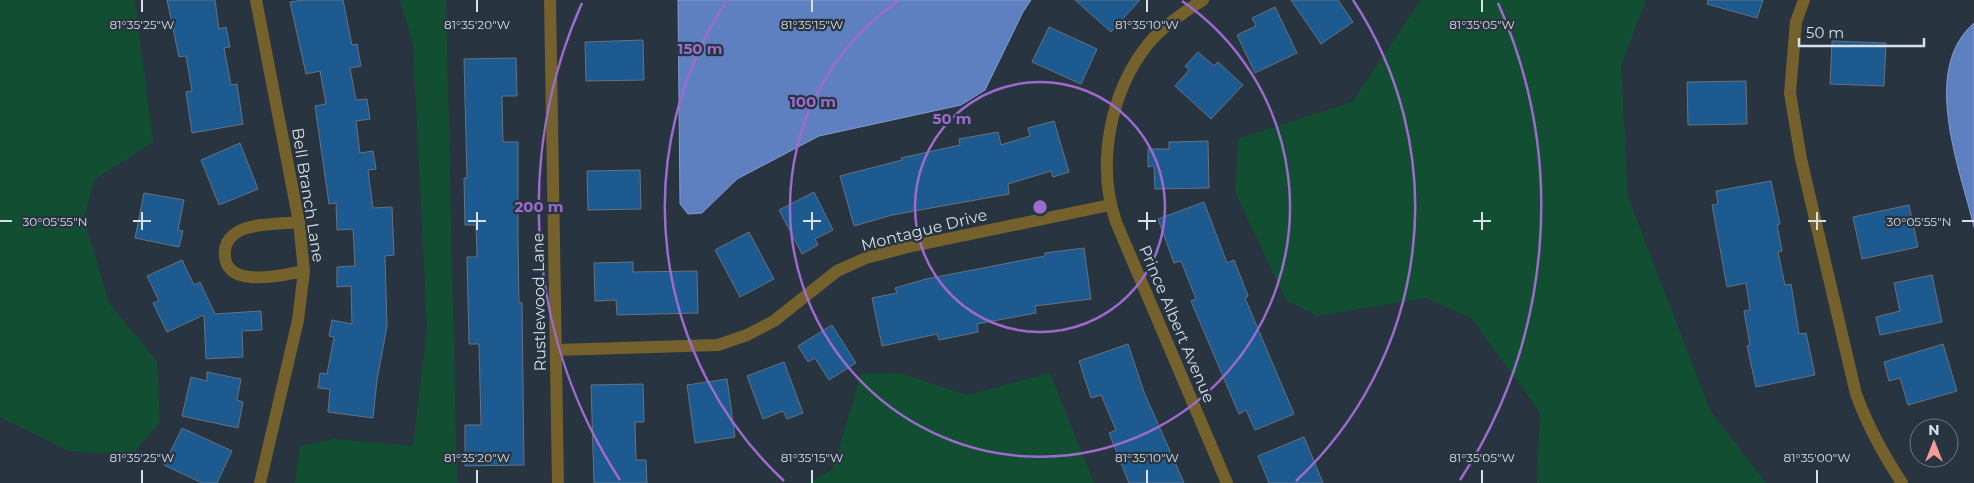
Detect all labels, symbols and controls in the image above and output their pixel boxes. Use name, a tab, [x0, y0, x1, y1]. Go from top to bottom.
scale bar	[1799, 15, 1924, 47]
text: 81°35'25"W	[110, 17, 174, 32]
text: 81°35'20"W	[444, 17, 510, 32]
text: 81°35'15"W	[781, 17, 843, 32]
text: 81°35'10"W	[1115, 17, 1179, 32]
text: 81°35'05"W	[1449, 17, 1515, 32]
text: 50 m	[1806, 23, 1844, 42]
text: 150 m	[678, 39, 722, 58]
text: 100 m	[790, 92, 836, 111]
text: 50 m	[932, 109, 972, 128]
street label: Bell Branch Lane	[288, 126, 328, 264]
text: 200 m	[514, 197, 564, 216]
centre of rings	[1031, 198, 1049, 216]
street label: Montague Drive	[859, 205, 989, 255]
text: 30°05'55"N	[23, 214, 87, 229]
text: 30°05'55"N	[1887, 214, 1951, 229]
street label: Rustlewood Lane	[528, 232, 550, 372]
street label: Prince Albert Avenue	[1135, 242, 1219, 406]
north arrow	[1909, 418, 1959, 468]
text: N	[1928, 421, 1940, 439]
text: 81°35'25"W	[110, 450, 174, 465]
text: 81°35'20"W	[444, 450, 510, 465]
text: 81°35'15"W	[781, 450, 843, 465]
text: 81°35'10"W	[1115, 450, 1179, 465]
text: 81°35'05"W	[1449, 450, 1515, 465]
text: 81°35'00"W	[1784, 450, 1850, 465]

